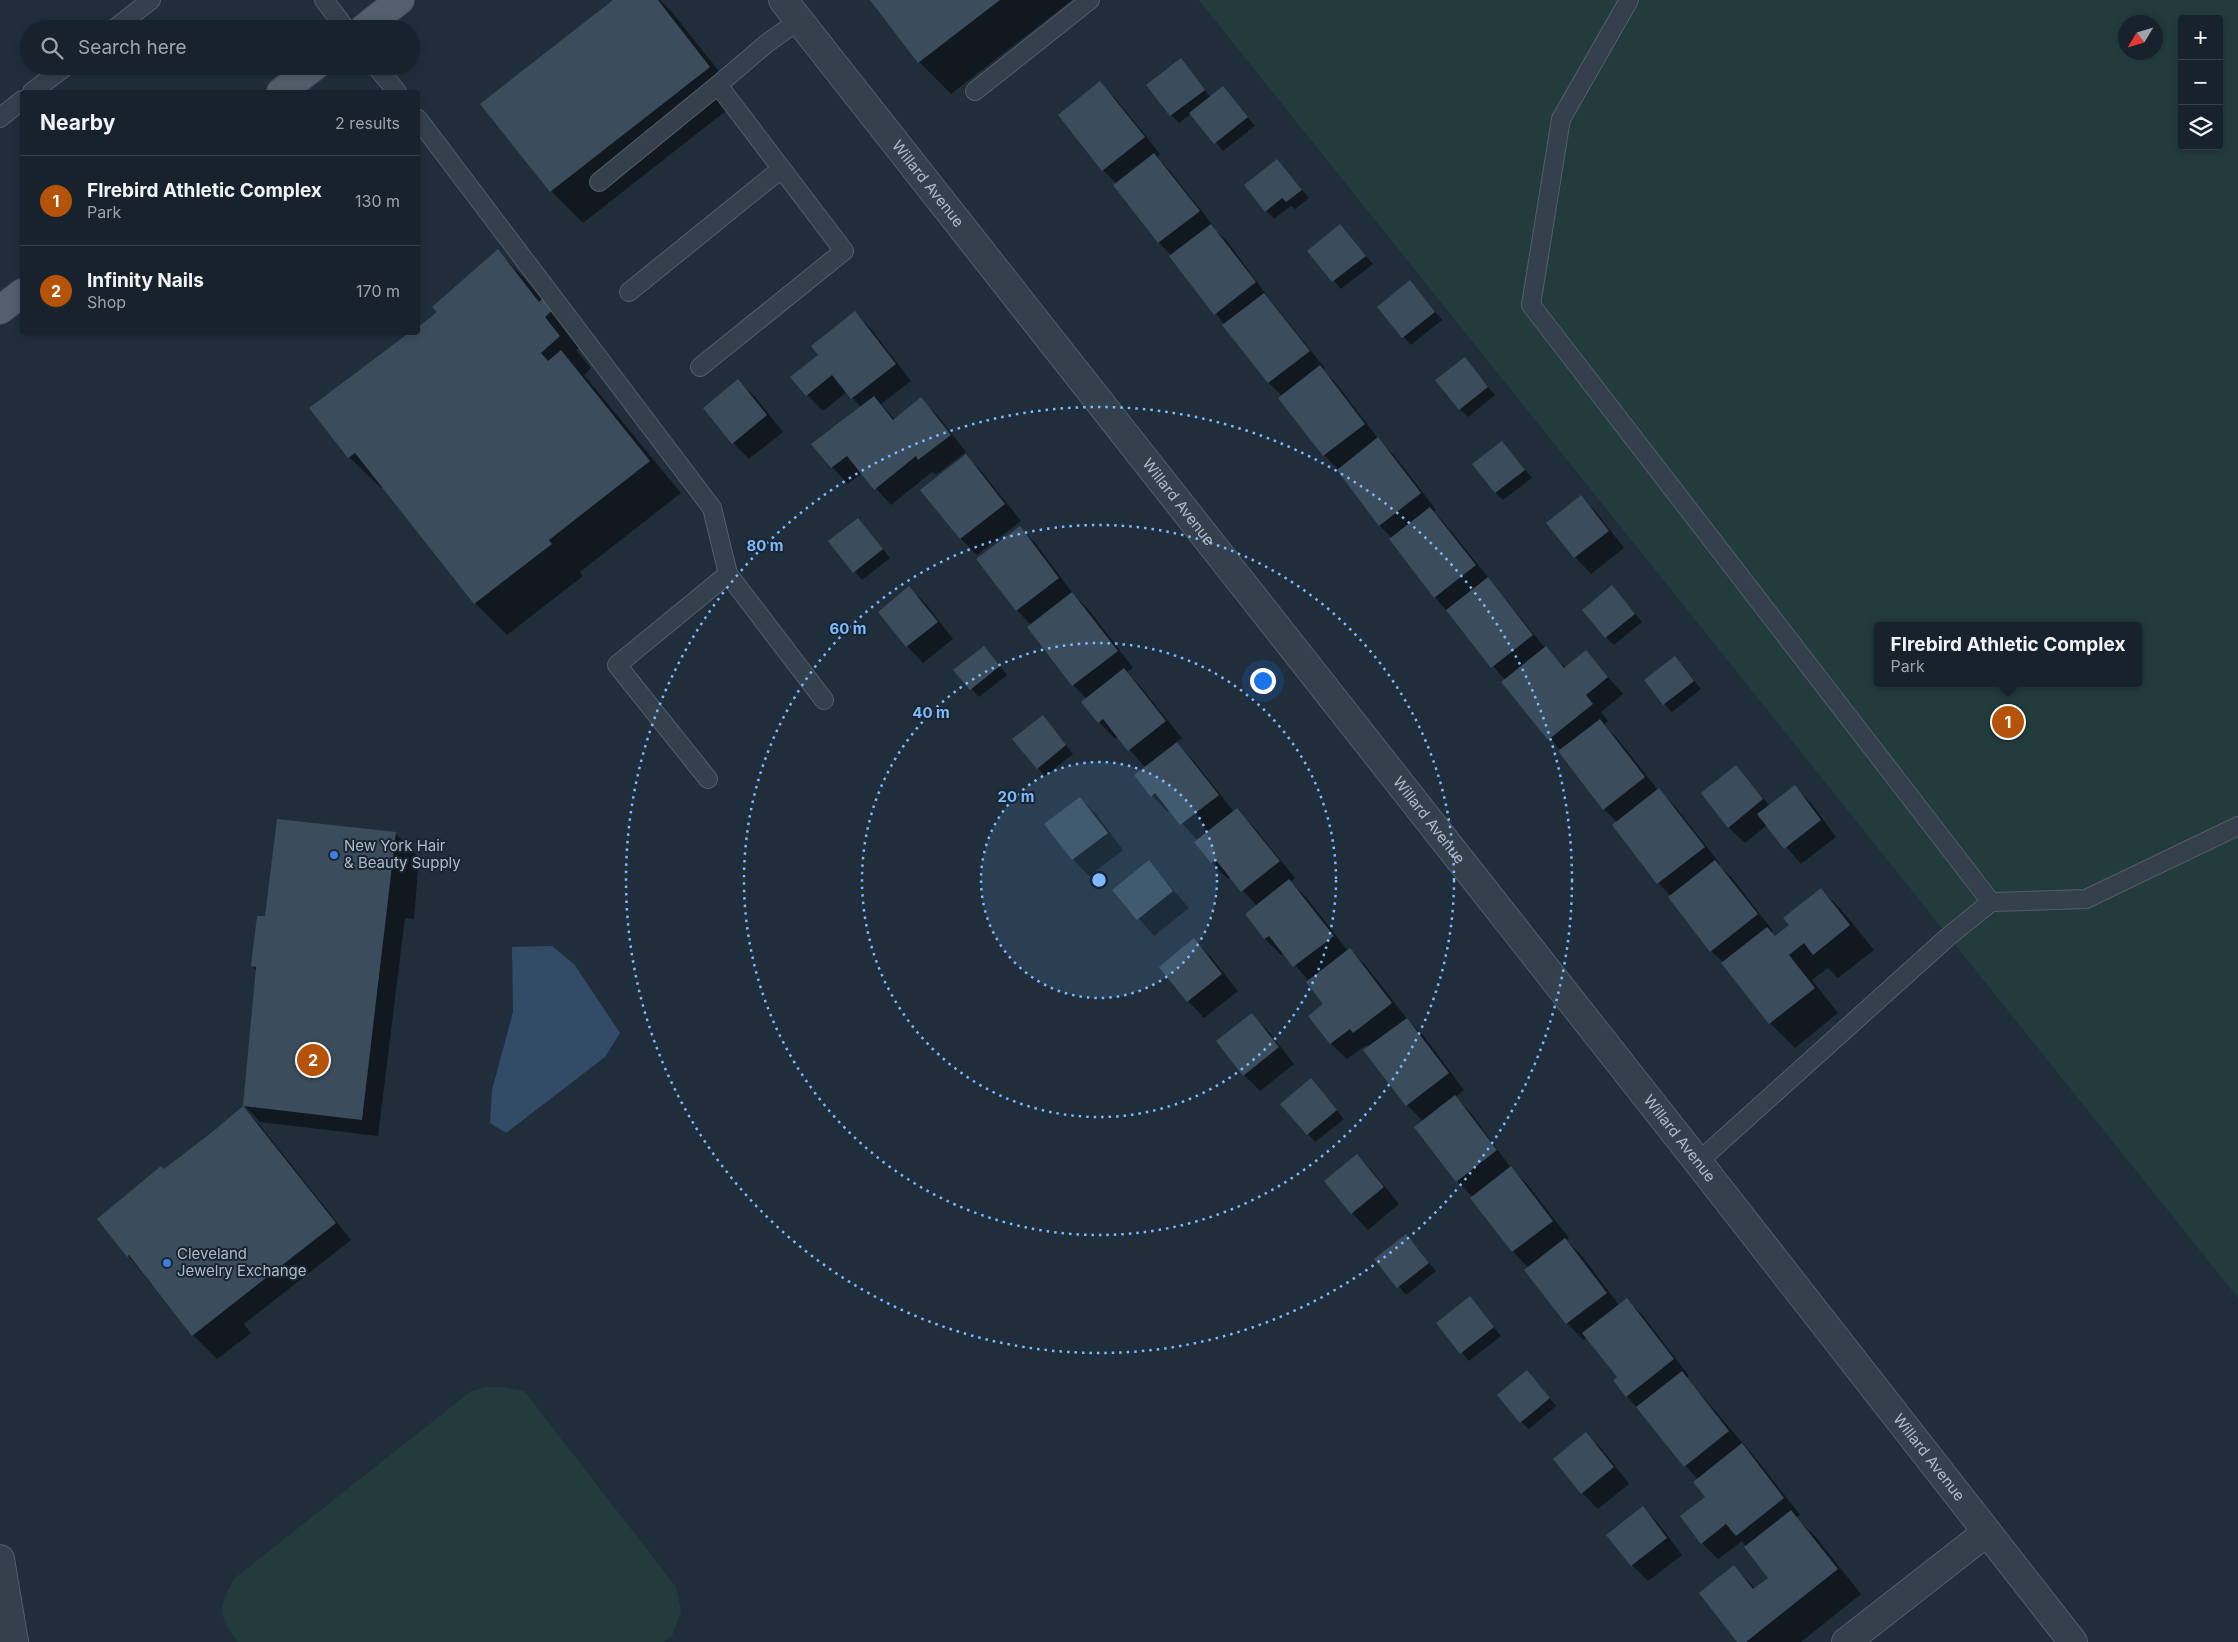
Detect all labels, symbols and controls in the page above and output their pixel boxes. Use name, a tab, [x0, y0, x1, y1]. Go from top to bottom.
north arrow	[2118, 15, 2163, 60]
map controls	[2178, 15, 2223, 150]
button: +	[2178, 15, 2223, 60]
search box	[20, 20, 420, 75]
icon: search	[38, 34, 66, 62]
text: Search here	[78, 36, 187, 59]
button: −	[2178, 60, 2223, 105]
button: layers	[2178, 105, 2223, 150]
text: Nearby	[40, 110, 115, 135]
text: 2 results	[335, 113, 400, 133]
street label: Willard Avenue	[888, 136, 968, 231]
text: FIrebird Athletic Complex	[87, 179, 322, 202]
text: 1	[53, 191, 59, 211]
text: 130 m	[355, 191, 400, 211]
text: Park	[87, 202, 121, 222]
text: Infinity Nails	[87, 269, 204, 292]
text: 2	[51, 281, 61, 301]
text: 170 m	[356, 281, 400, 301]
text: Shop	[87, 292, 126, 312]
street label: Willard Avenue	[1139, 454, 1219, 549]
text: 80 m	[746, 536, 784, 555]
text: 60 m	[829, 619, 867, 638]
popup	[1874, 622, 2142, 687]
text: FIrebird Athletic Complex	[1891, 633, 2125, 656]
text: Park	[1891, 656, 1925, 676]
your location	[1250, 668, 1276, 694]
text: 40 m	[912, 703, 950, 722]
pin: 1	[1992, 703, 2024, 741]
street label: Willard Avenue	[1389, 773, 1469, 867]
text: 20 m	[998, 787, 1034, 806]
place label: New York Hair & Beauty Supply	[344, 836, 461, 872]
marker: New York Hair & Beauty Supply	[328, 849, 340, 861]
centre of rings	[1090, 871, 1108, 889]
pin: 2	[297, 1041, 329, 1079]
street label: Willard Avenue	[1640, 1091, 1720, 1186]
place label: Cleveland Jewelry Exchange	[177, 1244, 307, 1280]
marker: Cleveland Jewelry Exchange	[161, 1257, 173, 1269]
street label: Willard Avenue	[1889, 1410, 1969, 1505]

